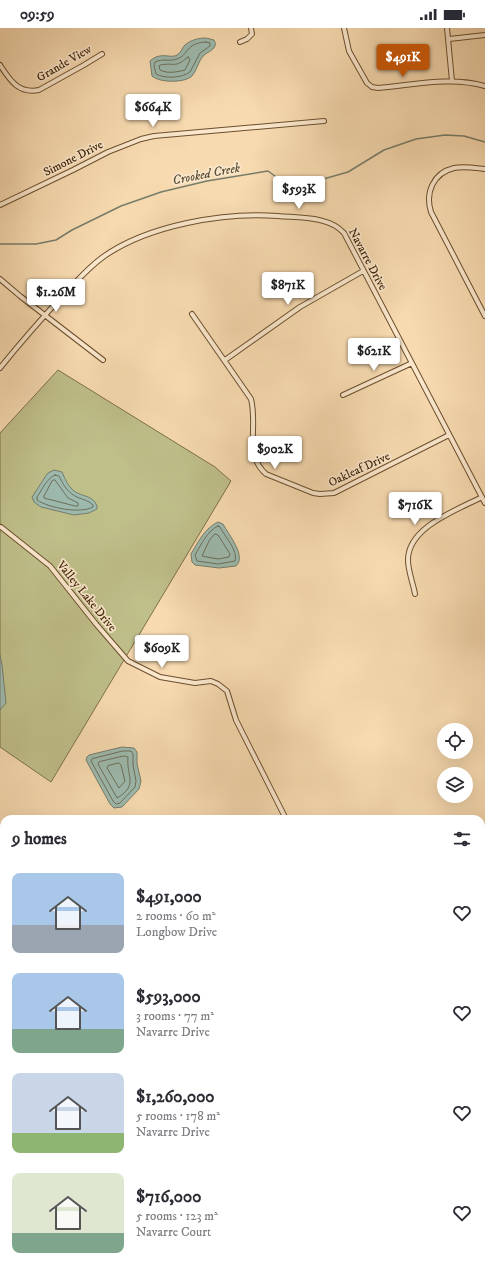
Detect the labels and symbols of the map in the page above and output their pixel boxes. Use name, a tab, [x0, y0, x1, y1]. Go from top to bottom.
street label: Grande View	[34, 42, 95, 85]
pin: $491K	[375, 44, 431, 78]
pin: $664K	[125, 94, 181, 128]
street label: Simone Drive	[41, 137, 105, 180]
water label: Crooked Creek	[171, 159, 242, 188]
pin: $593K	[271, 176, 327, 210]
street label: Navarre Drive	[345, 226, 390, 293]
pin: $871K	[260, 272, 316, 306]
pin: $1.26M	[23, 279, 89, 313]
pin: $621K	[346, 338, 402, 372]
pin: $902K	[247, 436, 303, 470]
street label: Oakleaf Drive	[326, 449, 392, 490]
pin: $716K	[387, 492, 443, 526]
street label: Valley Lake Drive	[53, 557, 120, 635]
pin: $609K	[134, 635, 190, 669]

